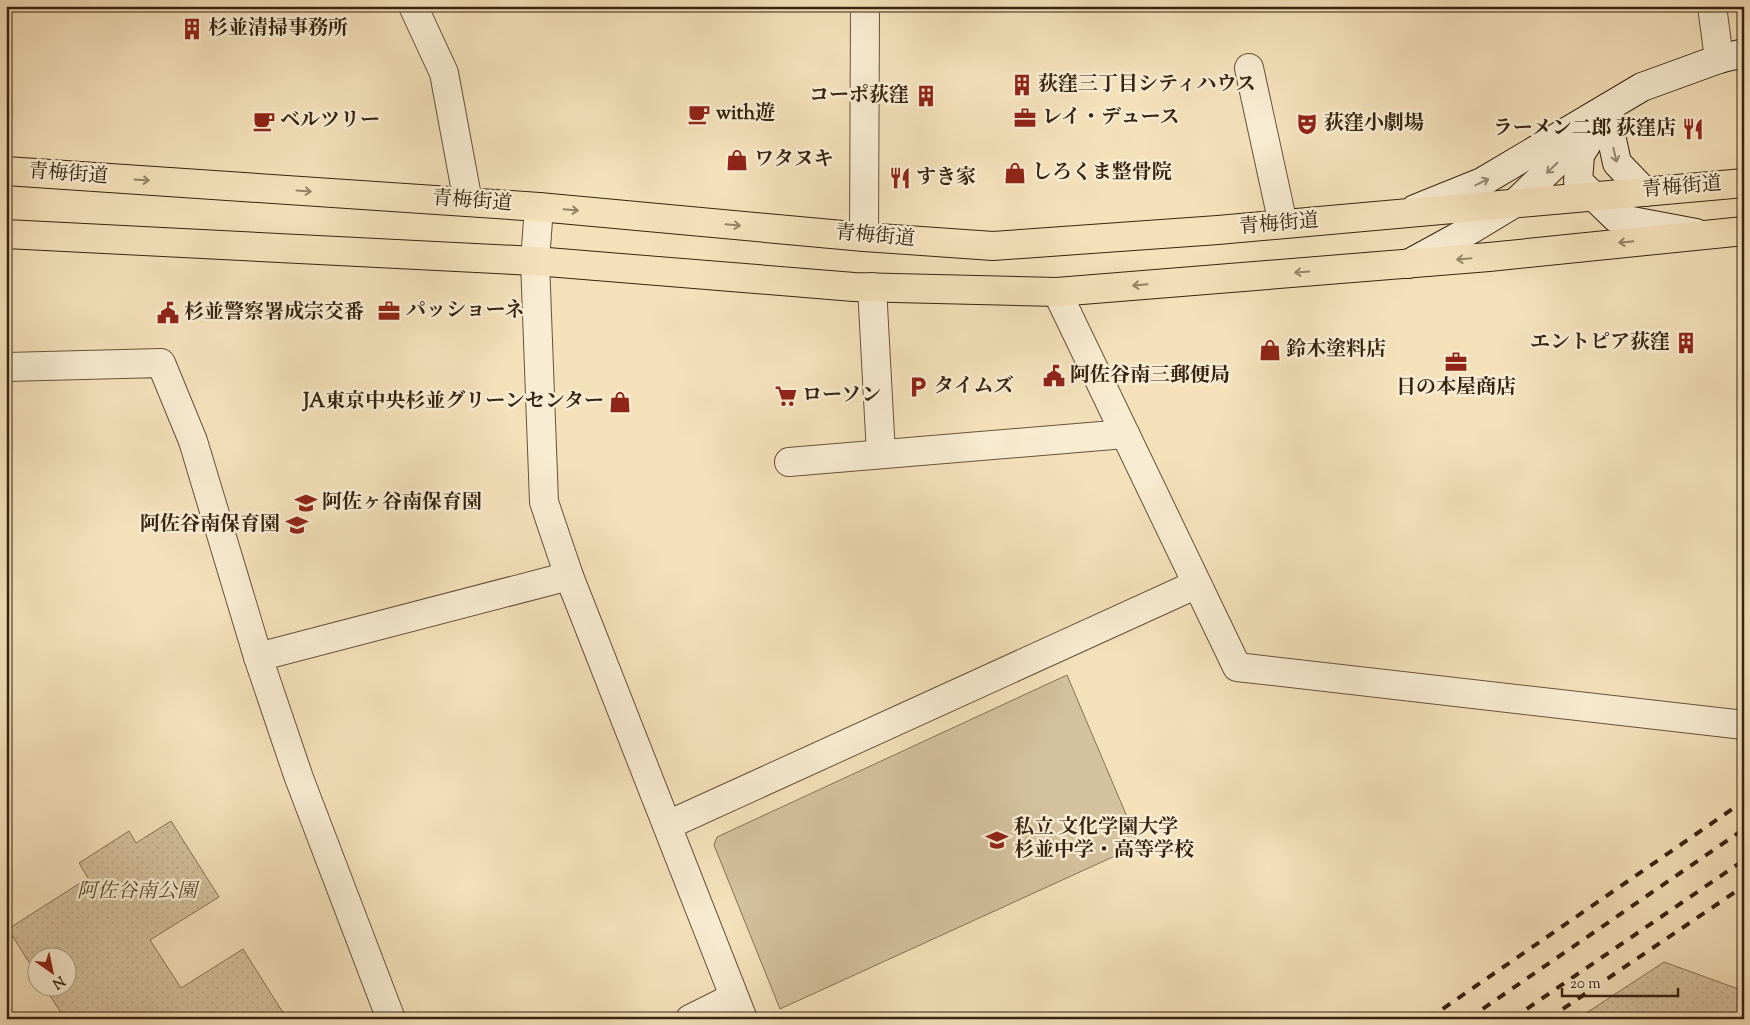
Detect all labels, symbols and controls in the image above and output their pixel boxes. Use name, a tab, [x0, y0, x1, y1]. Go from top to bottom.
place label: 杉並清掃事務所	[208, 15, 348, 44]
building icon: 杉並清掃事務所	[179, 16, 205, 42]
place label: 荻窪三丁目シティハウス	[1038, 71, 1256, 100]
building icon: 荻窪三丁目シティハウス	[1009, 72, 1035, 98]
place label: コーポ荻窪	[809, 82, 909, 111]
building icon: コーポ荻窪	[913, 83, 939, 109]
place label: with遊	[716, 100, 775, 129]
cafe icon: with遊	[686, 101, 712, 127]
place label: レイ・デュース	[1042, 104, 1179, 133]
office icon: レイ・デュース	[1012, 105, 1038, 131]
place label: ベルツリー	[280, 107, 380, 136]
cafe icon: ベルツリー	[251, 108, 277, 134]
place label: 荻窪小劇場	[1324, 110, 1424, 139]
theatre icon: 荻窪小劇場	[1294, 111, 1320, 137]
place label: ラーメン二郎 荻窪店	[1493, 115, 1676, 144]
restaurant icon: ラーメン二郎 荻窪店	[1680, 116, 1706, 142]
place label: ワタヌキ	[754, 146, 834, 175]
shop icon: ワタヌキ	[724, 147, 750, 173]
one-way arrow	[1611, 147, 1620, 163]
street label: 青梅街道	[27, 158, 109, 192]
place label: しろくま整骨院	[1032, 159, 1172, 188]
shop icon: しろくま整骨院	[1002, 160, 1028, 186]
one-way arrow	[1545, 162, 1558, 174]
place label: すき家	[916, 164, 976, 193]
restaurant icon: すき家	[887, 165, 913, 191]
street label: 青梅街道	[1641, 170, 1723, 206]
one-way arrow	[134, 176, 150, 185]
one-way arrow	[1474, 176, 1489, 186]
street label: 青梅街道	[431, 185, 513, 219]
one-way arrow	[296, 186, 312, 196]
one-way arrow	[563, 205, 579, 215]
street label: 青梅街道	[1238, 207, 1320, 243]
street label: 青梅街道	[834, 219, 916, 255]
one-way arrow	[725, 220, 741, 230]
one-way arrow	[1618, 238, 1634, 247]
one-way arrow	[1456, 255, 1472, 264]
one-way arrow	[1294, 268, 1310, 277]
one-way arrow	[1132, 281, 1148, 290]
place label: パッショーネ	[406, 297, 525, 326]
office icon: パッショーネ	[376, 298, 402, 324]
place label: 杉並警察署成宗交番	[184, 299, 364, 328]
public building icon: 杉並警察署成宗交番	[155, 300, 181, 326]
place label: エントピア荻窪	[1530, 329, 1670, 358]
building icon: エントピア荻窪	[1673, 330, 1699, 356]
place label: 鈴木塗料店	[1286, 336, 1386, 365]
shop icon: 鈴木塗料店	[1257, 337, 1283, 363]
office icon: 日の本屋商店	[1443, 349, 1469, 375]
place label: 阿佐谷南三郵便局	[1070, 362, 1230, 391]
public building icon: 阿佐谷南三郵便局	[1041, 363, 1067, 389]
place label: タイムズ	[934, 373, 1014, 402]
parking icon: タイムズ	[905, 374, 931, 400]
place label: 日の本屋商店	[1396, 374, 1516, 403]
place label: ローソン	[802, 382, 881, 411]
supermarket icon: ローソン	[773, 383, 799, 409]
place label: JA東京中央杉並グリーンセンター	[301, 388, 604, 417]
shop icon: JA東京中央杉並グリーンセンター	[607, 389, 633, 415]
place label: 阿佐ヶ谷南保育園	[322, 489, 482, 518]
school or university icon: 阿佐ヶ谷南保育園	[293, 490, 319, 516]
place label: 阿佐谷南保育園	[140, 511, 280, 540]
school or university icon: 阿佐谷南保育園	[284, 512, 310, 538]
place label: 私立 文化学園大学 杉並中学・高等学校	[1014, 814, 1194, 866]
school or university icon: 私立 文化学園大学 杉並中学・高等学校	[984, 827, 1010, 853]
park label: 阿佐谷南公園	[77, 878, 200, 907]
north arrow	[28, 948, 78, 998]
scale bar	[1562, 965, 1679, 997]
text: N	[48, 970, 68, 993]
text: 20 m	[1570, 974, 1601, 995]

